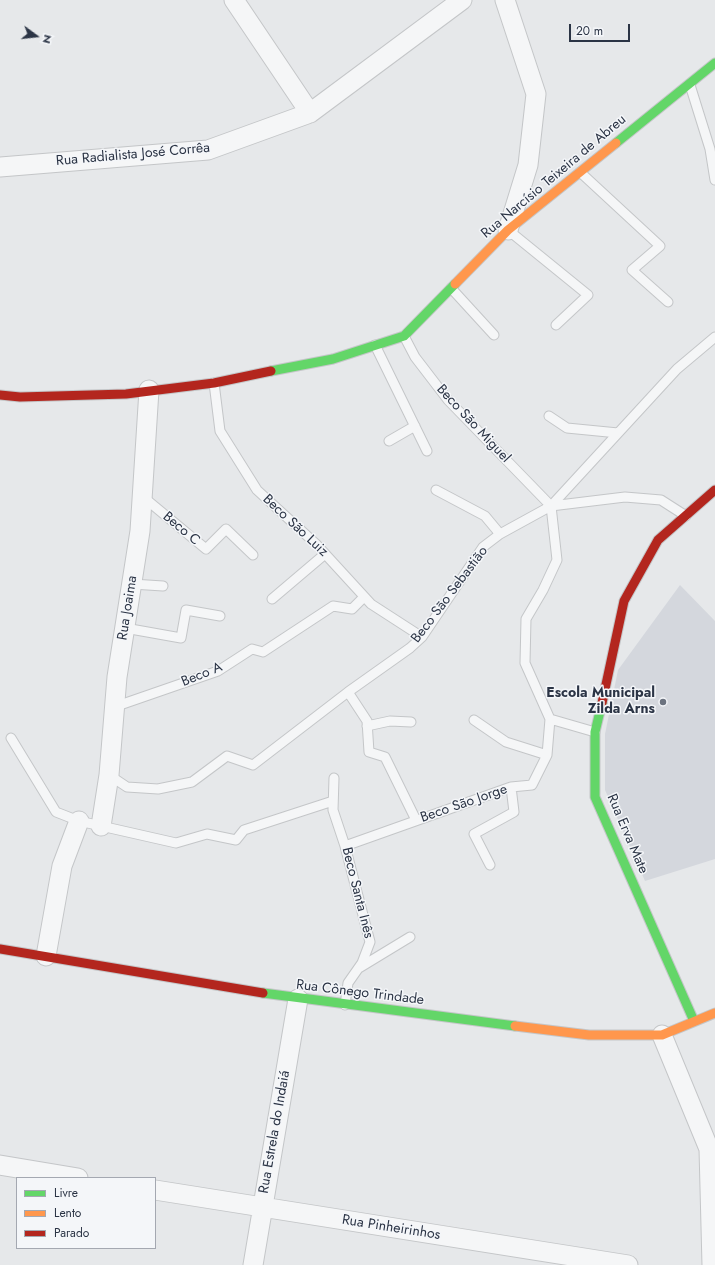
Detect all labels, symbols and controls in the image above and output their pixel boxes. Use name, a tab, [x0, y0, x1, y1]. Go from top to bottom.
north arrow	[16, 16, 56, 56]
scale bar	[571, 16, 632, 42]
text: 20 m	[576, 22, 603, 40]
text: N	[39, 33, 56, 45]
street label: Rua Narcísio Teixeira de Abreu	[478, 112, 630, 242]
street label: Rua Radialista José Corrêa	[55, 140, 211, 170]
street label: Beco São Miguel	[433, 381, 513, 467]
street label: Beco São Luiz	[259, 491, 331, 561]
street label: Beco C	[159, 509, 203, 549]
street label: Beco São Sebastião	[408, 543, 492, 647]
street label: Rua Joaima	[115, 575, 141, 641]
street label: Beco A	[179, 659, 225, 691]
place label: Escola Municipal Zilda Arns	[546, 686, 655, 718]
marker: Escola Municipal Zilda Arns	[658, 697, 668, 707]
street label: Beco São Jorge	[418, 781, 510, 827]
street label: Rua Erva Mate	[603, 792, 651, 876]
street label: Beco Santa Inês	[338, 846, 376, 940]
street label: Rua Cônego Trindade	[295, 977, 425, 1009]
street label: Rua Estrela do Indaiá	[256, 1069, 294, 1195]
legend	[16, 1177, 156, 1249]
text: Livre	[54, 1184, 78, 1202]
text: Lento	[54, 1204, 81, 1222]
street label: Rua Pinheirinhos	[341, 1212, 441, 1244]
text: Parado	[54, 1224, 89, 1242]

